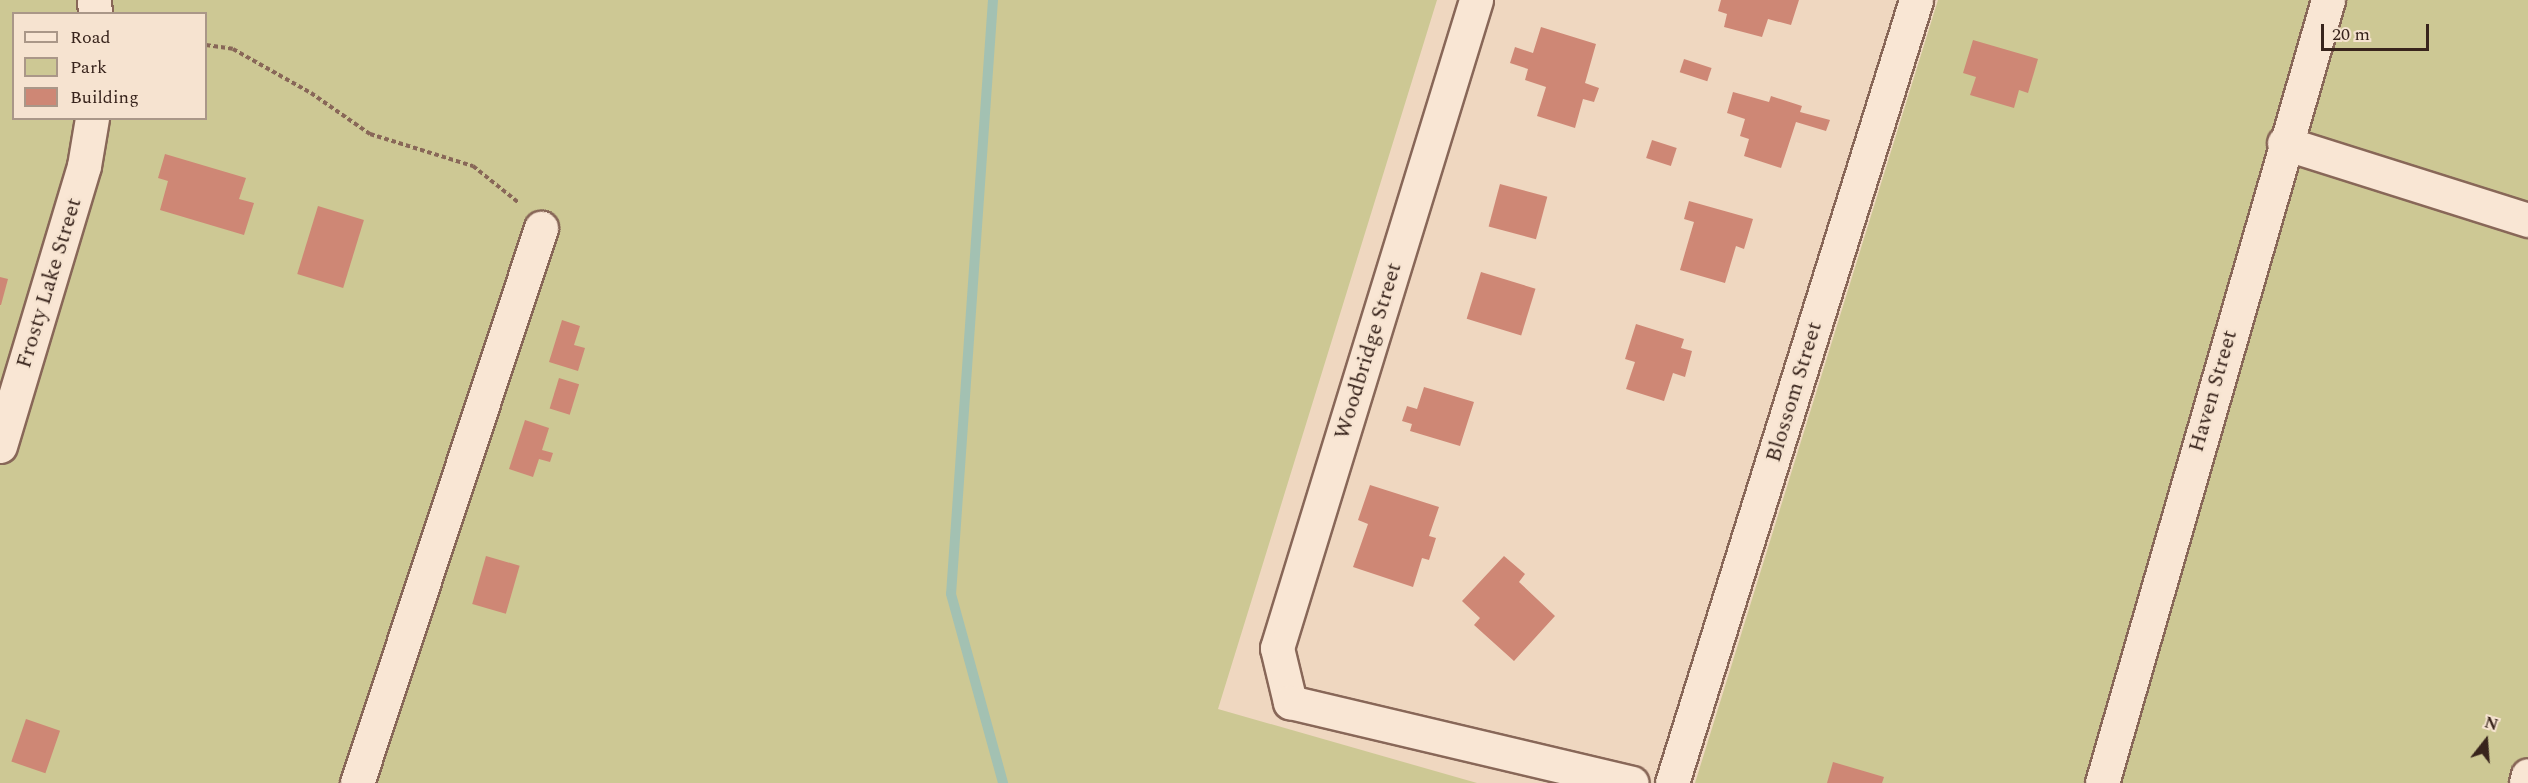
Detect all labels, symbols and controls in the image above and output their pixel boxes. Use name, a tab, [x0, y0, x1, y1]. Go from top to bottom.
legend	[12, 12, 207, 120]
scale bar	[2324, 12, 2432, 50]
text: 20 m	[2332, 21, 2370, 48]
text: Road	[70, 24, 111, 51]
text: Park	[70, 54, 107, 81]
text: Building	[70, 84, 139, 111]
street label: Frosty Lake Street	[11, 195, 87, 371]
street label: Woodbridge Street	[1329, 259, 1407, 443]
street label: Blossom Street	[1760, 319, 1828, 465]
street label: Haven Street	[2183, 327, 2243, 455]
text: N	[2482, 710, 2501, 737]
north arrow	[2456, 711, 2516, 771]

